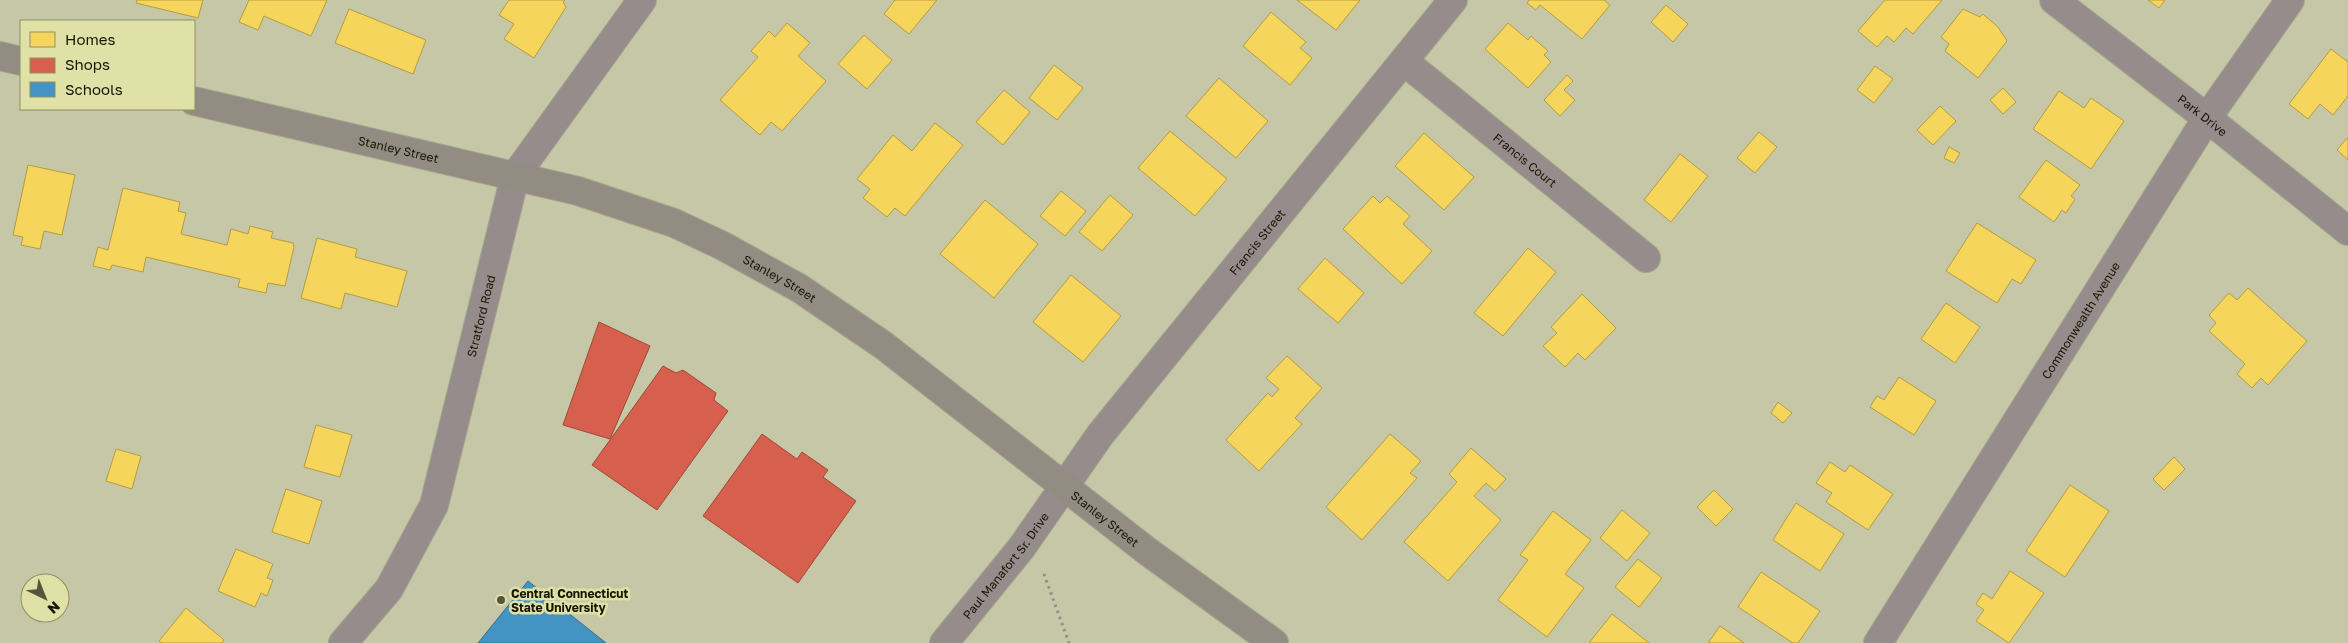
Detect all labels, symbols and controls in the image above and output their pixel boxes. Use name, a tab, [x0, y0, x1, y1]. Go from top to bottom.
legend	[20, 20, 195, 110]
text: Homes	[65, 30, 115, 48]
text: Shops	[65, 55, 110, 73]
text: Schools	[65, 80, 123, 98]
street label: Park Drive	[2175, 91, 2231, 139]
street label: Francis Court	[1490, 130, 1560, 190]
street label: Stanley Street	[357, 132, 440, 166]
street label: Francis Street	[1226, 206, 1288, 278]
street label: Stanley Street	[740, 251, 820, 305]
street label: Commonwealth Avenue	[2038, 259, 2123, 382]
street label: Stratford Road	[463, 273, 498, 359]
street label: Stanley Street	[1068, 487, 1142, 550]
street label: Paul Manafort Sr. Drive	[959, 509, 1052, 622]
north arrow	[20, 573, 70, 623]
place label: Central Connecticut State University	[511, 586, 628, 615]
marker: Central Connecticut State University	[495, 594, 507, 606]
text: N	[45, 598, 64, 618]

